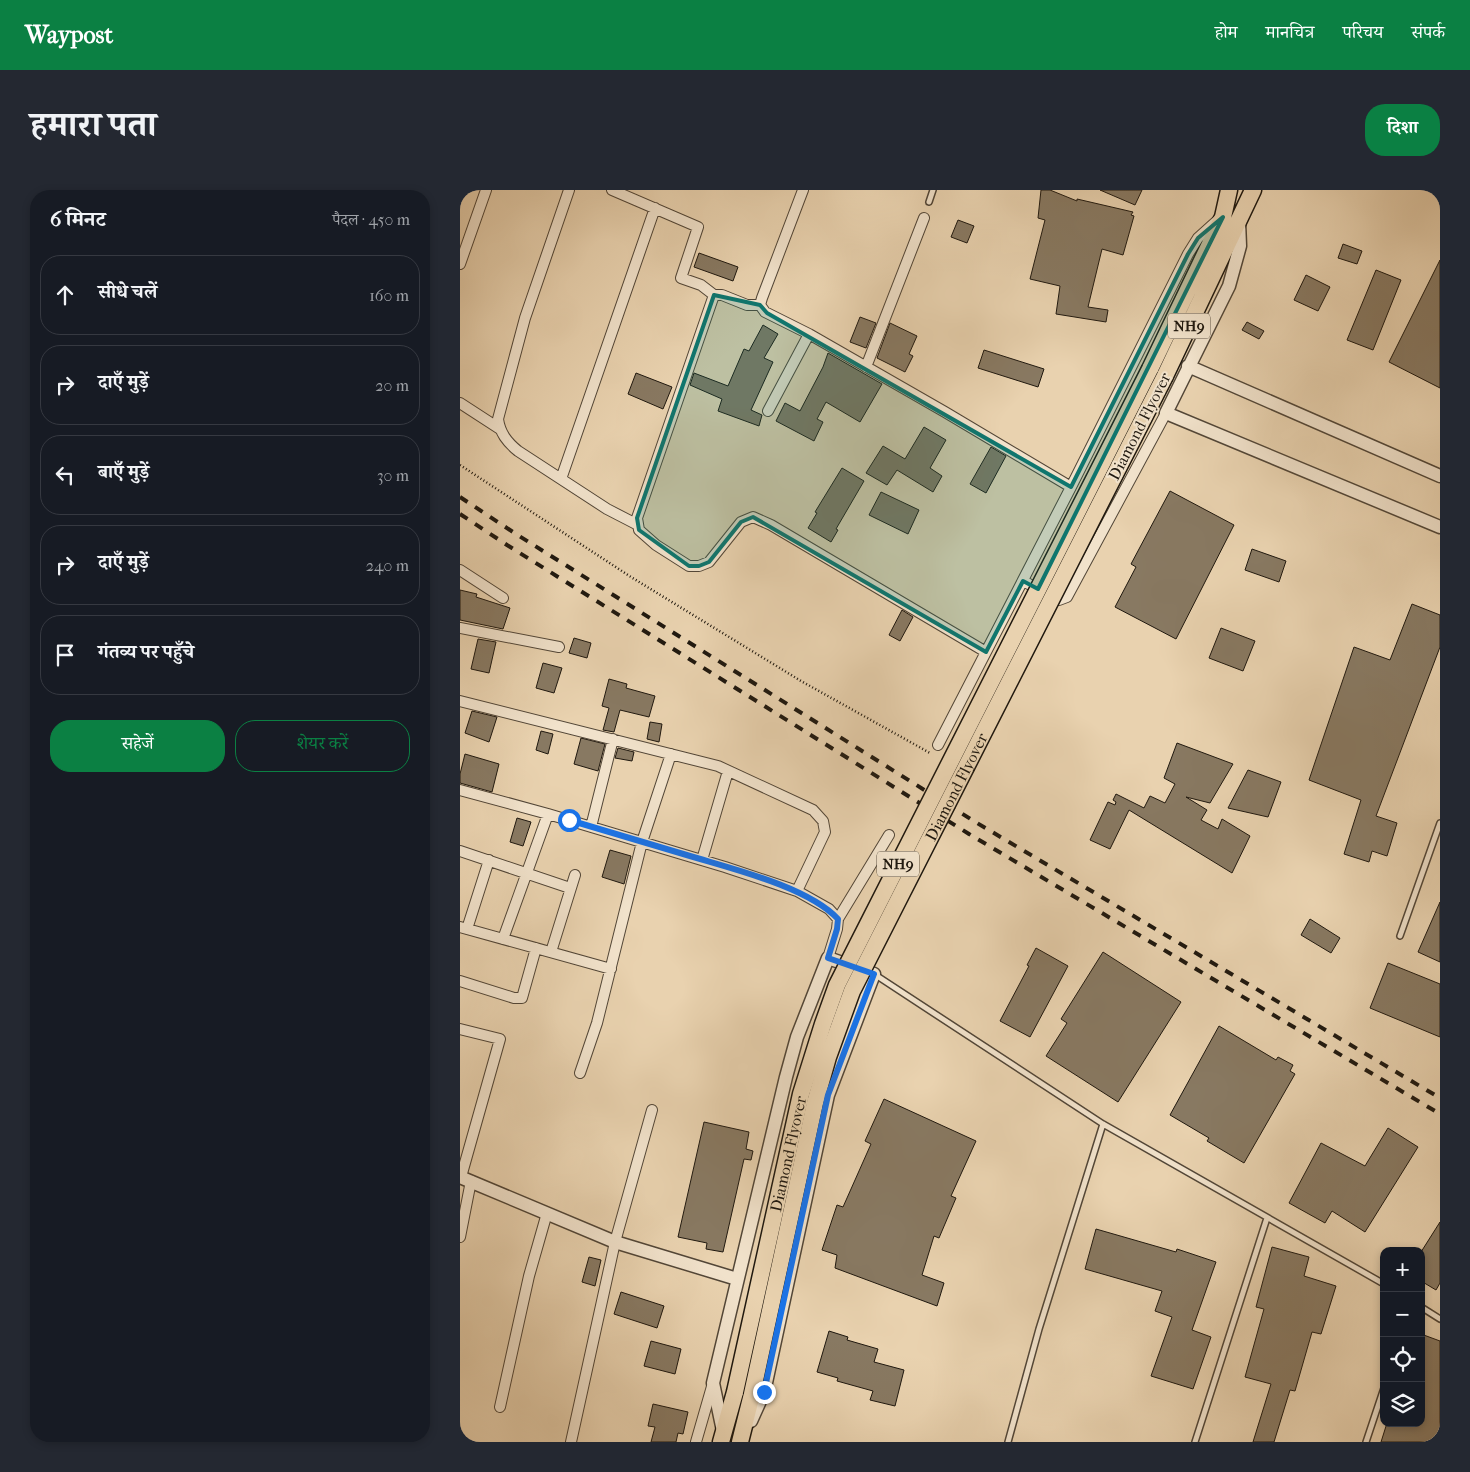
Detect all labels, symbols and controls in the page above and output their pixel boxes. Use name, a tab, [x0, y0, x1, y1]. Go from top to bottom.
text: Waypost	[25, 21, 113, 49]
text: होम	[1215, 22, 1238, 43]
text: मानचित्र	[1266, 22, 1314, 43]
text: परिचय	[1342, 22, 1383, 43]
text: संपर्क	[1411, 22, 1445, 43]
text: हमारा पता	[30, 104, 157, 145]
button: दिशा	[1365, 104, 1440, 156]
text: 6 मिनट	[50, 207, 106, 231]
text: पैदल · 450 m	[332, 210, 410, 229]
icon: ahead	[51, 281, 79, 309]
text: सीधे चलें	[98, 281, 157, 303]
text: 160 m	[369, 286, 409, 305]
road number: NH9	[1168, 314, 1210, 338]
street label: Diamond Flyover	[1104, 369, 1175, 483]
icon: right	[51, 371, 79, 399]
text: दाएँ मुड़ें	[98, 371, 149, 393]
text: 20 m	[375, 376, 409, 395]
icon: left	[51, 461, 79, 489]
text: बाएँ मुड़ें	[98, 461, 149, 483]
text: 30 m	[377, 466, 409, 485]
icon: right	[51, 551, 79, 579]
text: दाएँ मुड़ें	[98, 551, 149, 573]
text: 240 m	[366, 556, 409, 575]
icon: arrive	[51, 641, 79, 669]
text: गंतव्य पर पहुँचे	[98, 641, 194, 663]
button: सहेजें	[50, 720, 225, 772]
button: शेयर करें	[235, 720, 410, 772]
street label: Diamond Flyover	[921, 730, 992, 844]
route start	[558, 809, 581, 832]
road number: NH9	[877, 852, 919, 876]
street label: Diamond Flyover	[766, 1094, 810, 1214]
map controls	[1380, 1247, 1425, 1427]
button: +	[1380, 1247, 1425, 1292]
button: −	[1380, 1292, 1425, 1337]
button: locate	[1380, 1337, 1425, 1382]
route end	[753, 1381, 776, 1404]
button: layers	[1380, 1382, 1425, 1427]

